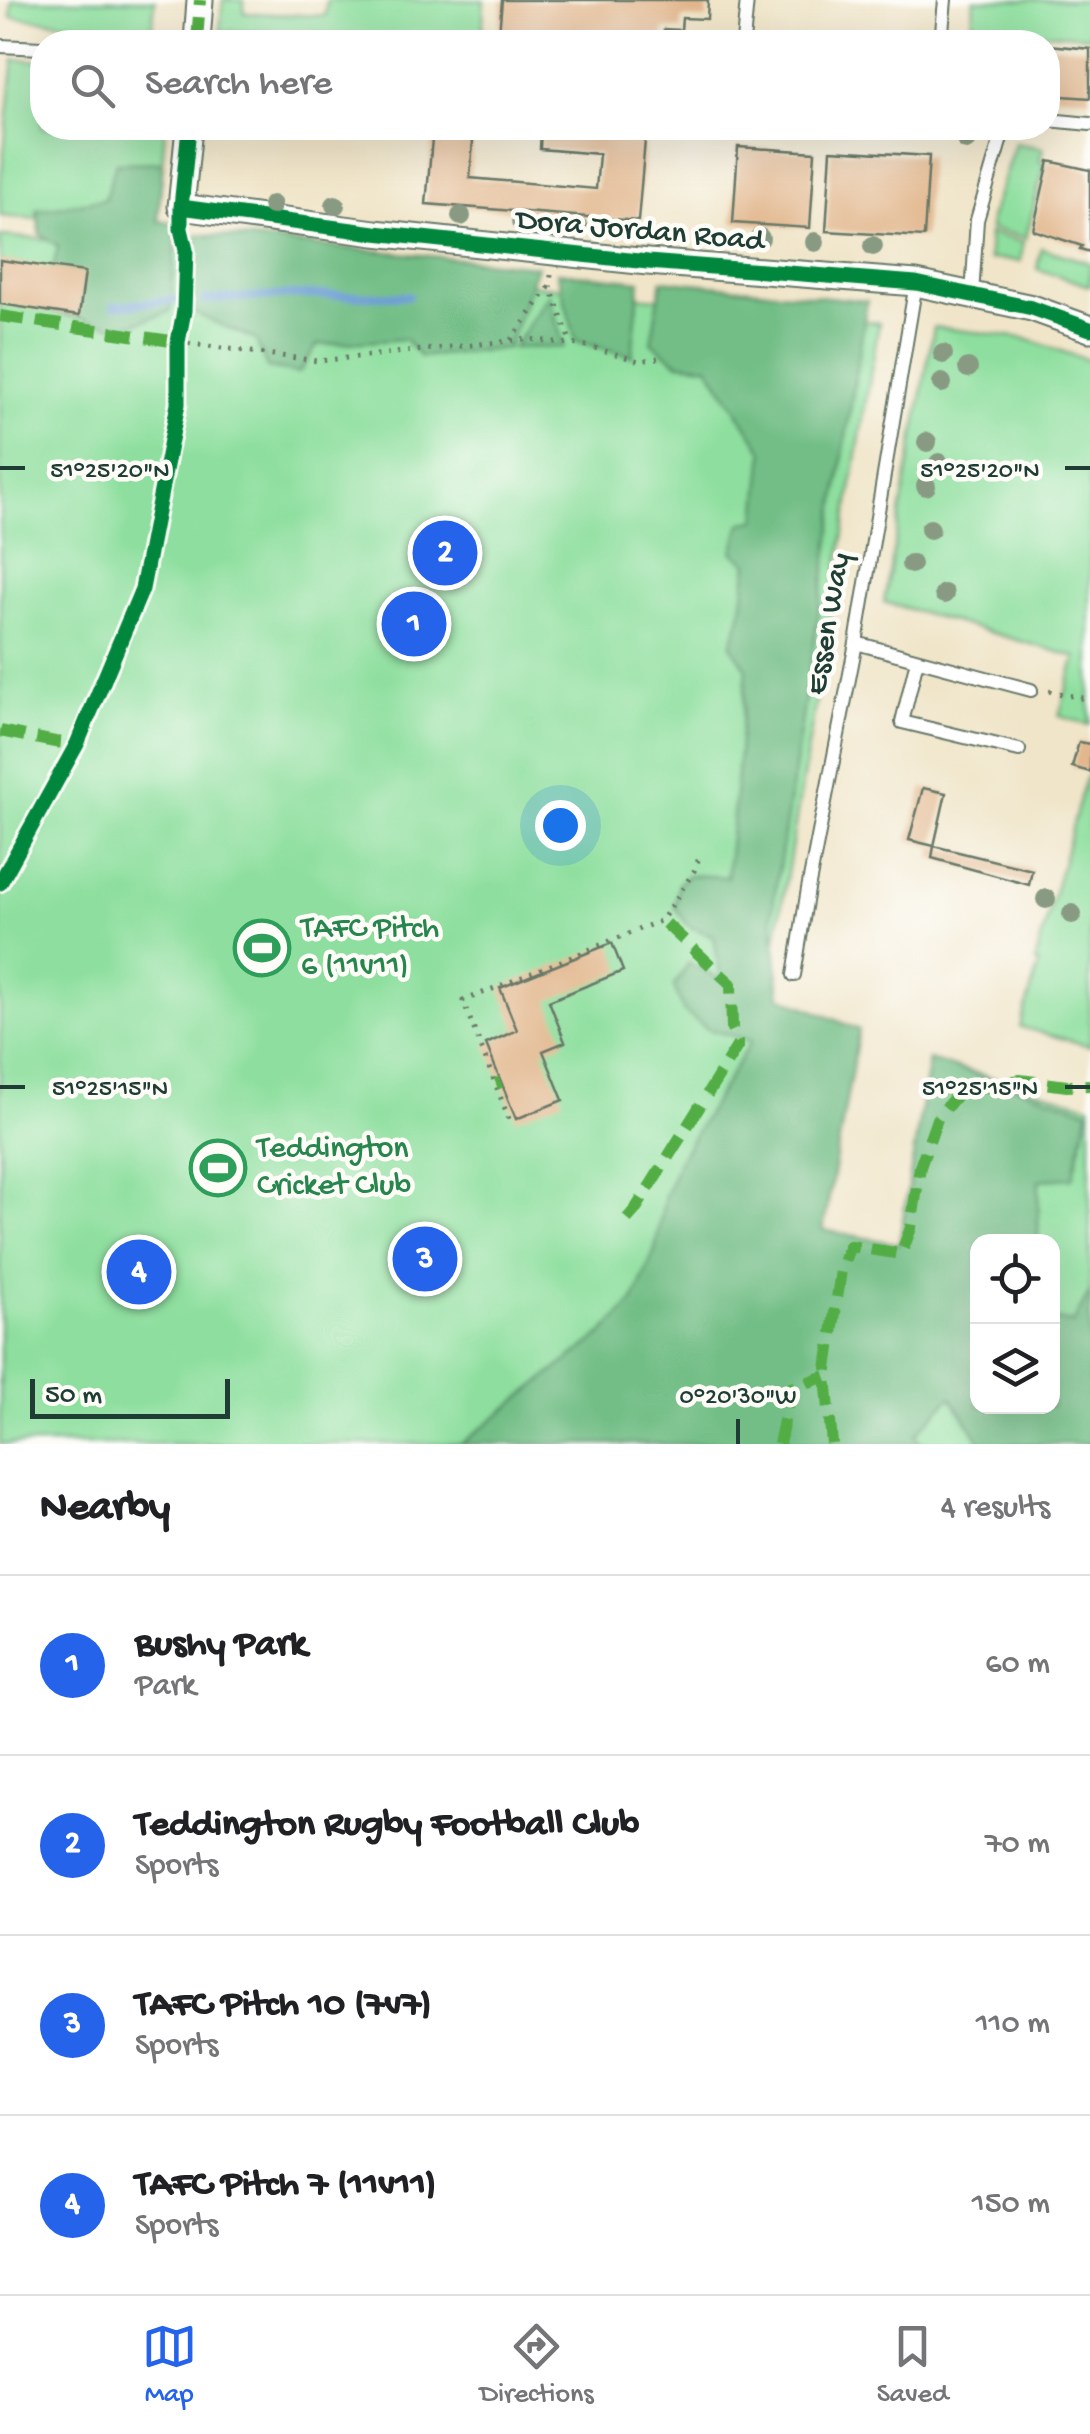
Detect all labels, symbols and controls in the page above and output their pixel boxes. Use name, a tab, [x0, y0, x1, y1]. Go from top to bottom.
search box	[30, 30, 1060, 140]
icon: search	[65, 58, 120, 113]
text: Search here	[145, 63, 332, 107]
street label: Dora Jordan Road	[513, 202, 768, 262]
text: 51°25'20"N	[50, 458, 170, 487]
text: 51°25'20"N	[920, 458, 1040, 487]
pin: 2	[412, 516, 478, 590]
street label: Essen Way	[799, 550, 861, 698]
pin: 1	[382, 586, 446, 662]
your location	[535, 800, 586, 851]
place label: TAFC Pitch 6 (11v11)	[299, 911, 439, 986]
sports icon: TAFC Pitch 6 (11v11)	[232, 918, 292, 978]
text: 51°25'15"N	[52, 1076, 168, 1105]
text: 51°25'15"N	[922, 1076, 1038, 1105]
place label: Teddington Cricket Club	[255, 1131, 411, 1206]
sports icon: Teddington Cricket Club	[188, 1138, 248, 1198]
pin: 3	[392, 1222, 458, 1296]
pin: 4	[106, 1234, 172, 1310]
map controls	[970, 1234, 1060, 1414]
button: locate	[970, 1234, 1060, 1324]
button: layers	[970, 1324, 1060, 1414]
scale bar	[30, 1374, 230, 1418]
text: 50 m	[45, 1380, 102, 1413]
text: 0°20'30"W	[679, 1384, 797, 1413]
text: Nearby	[40, 1485, 170, 1534]
text: 4 results	[941, 1490, 1050, 1528]
text: Bushy Park	[135, 1624, 307, 1668]
text: 1	[66, 1646, 79, 1684]
text: 60 m	[985, 1646, 1050, 1684]
text: Park	[135, 1668, 196, 1706]
text: Teddington Rugby Football Club	[135, 1804, 639, 1848]
text: 2	[65, 1826, 80, 1864]
text: 70 m	[985, 1826, 1050, 1864]
text: Sports	[135, 1848, 218, 1886]
text: TAFC Pitch 10 (7v7)	[135, 1984, 432, 2028]
text: 3	[64, 2006, 81, 2044]
text: 110 m	[976, 2006, 1050, 2044]
text: Sports	[135, 2028, 218, 2066]
text: TAFC Pitch 7 (11v11)	[135, 2164, 437, 2208]
text: 4	[65, 2186, 80, 2224]
text: 150 m	[972, 2186, 1050, 2224]
text: Sports	[135, 2208, 218, 2246]
tab: Map	[142, 2319, 197, 2412]
tab: Directions	[480, 2319, 594, 2412]
tab: Saved	[877, 2319, 948, 2412]

